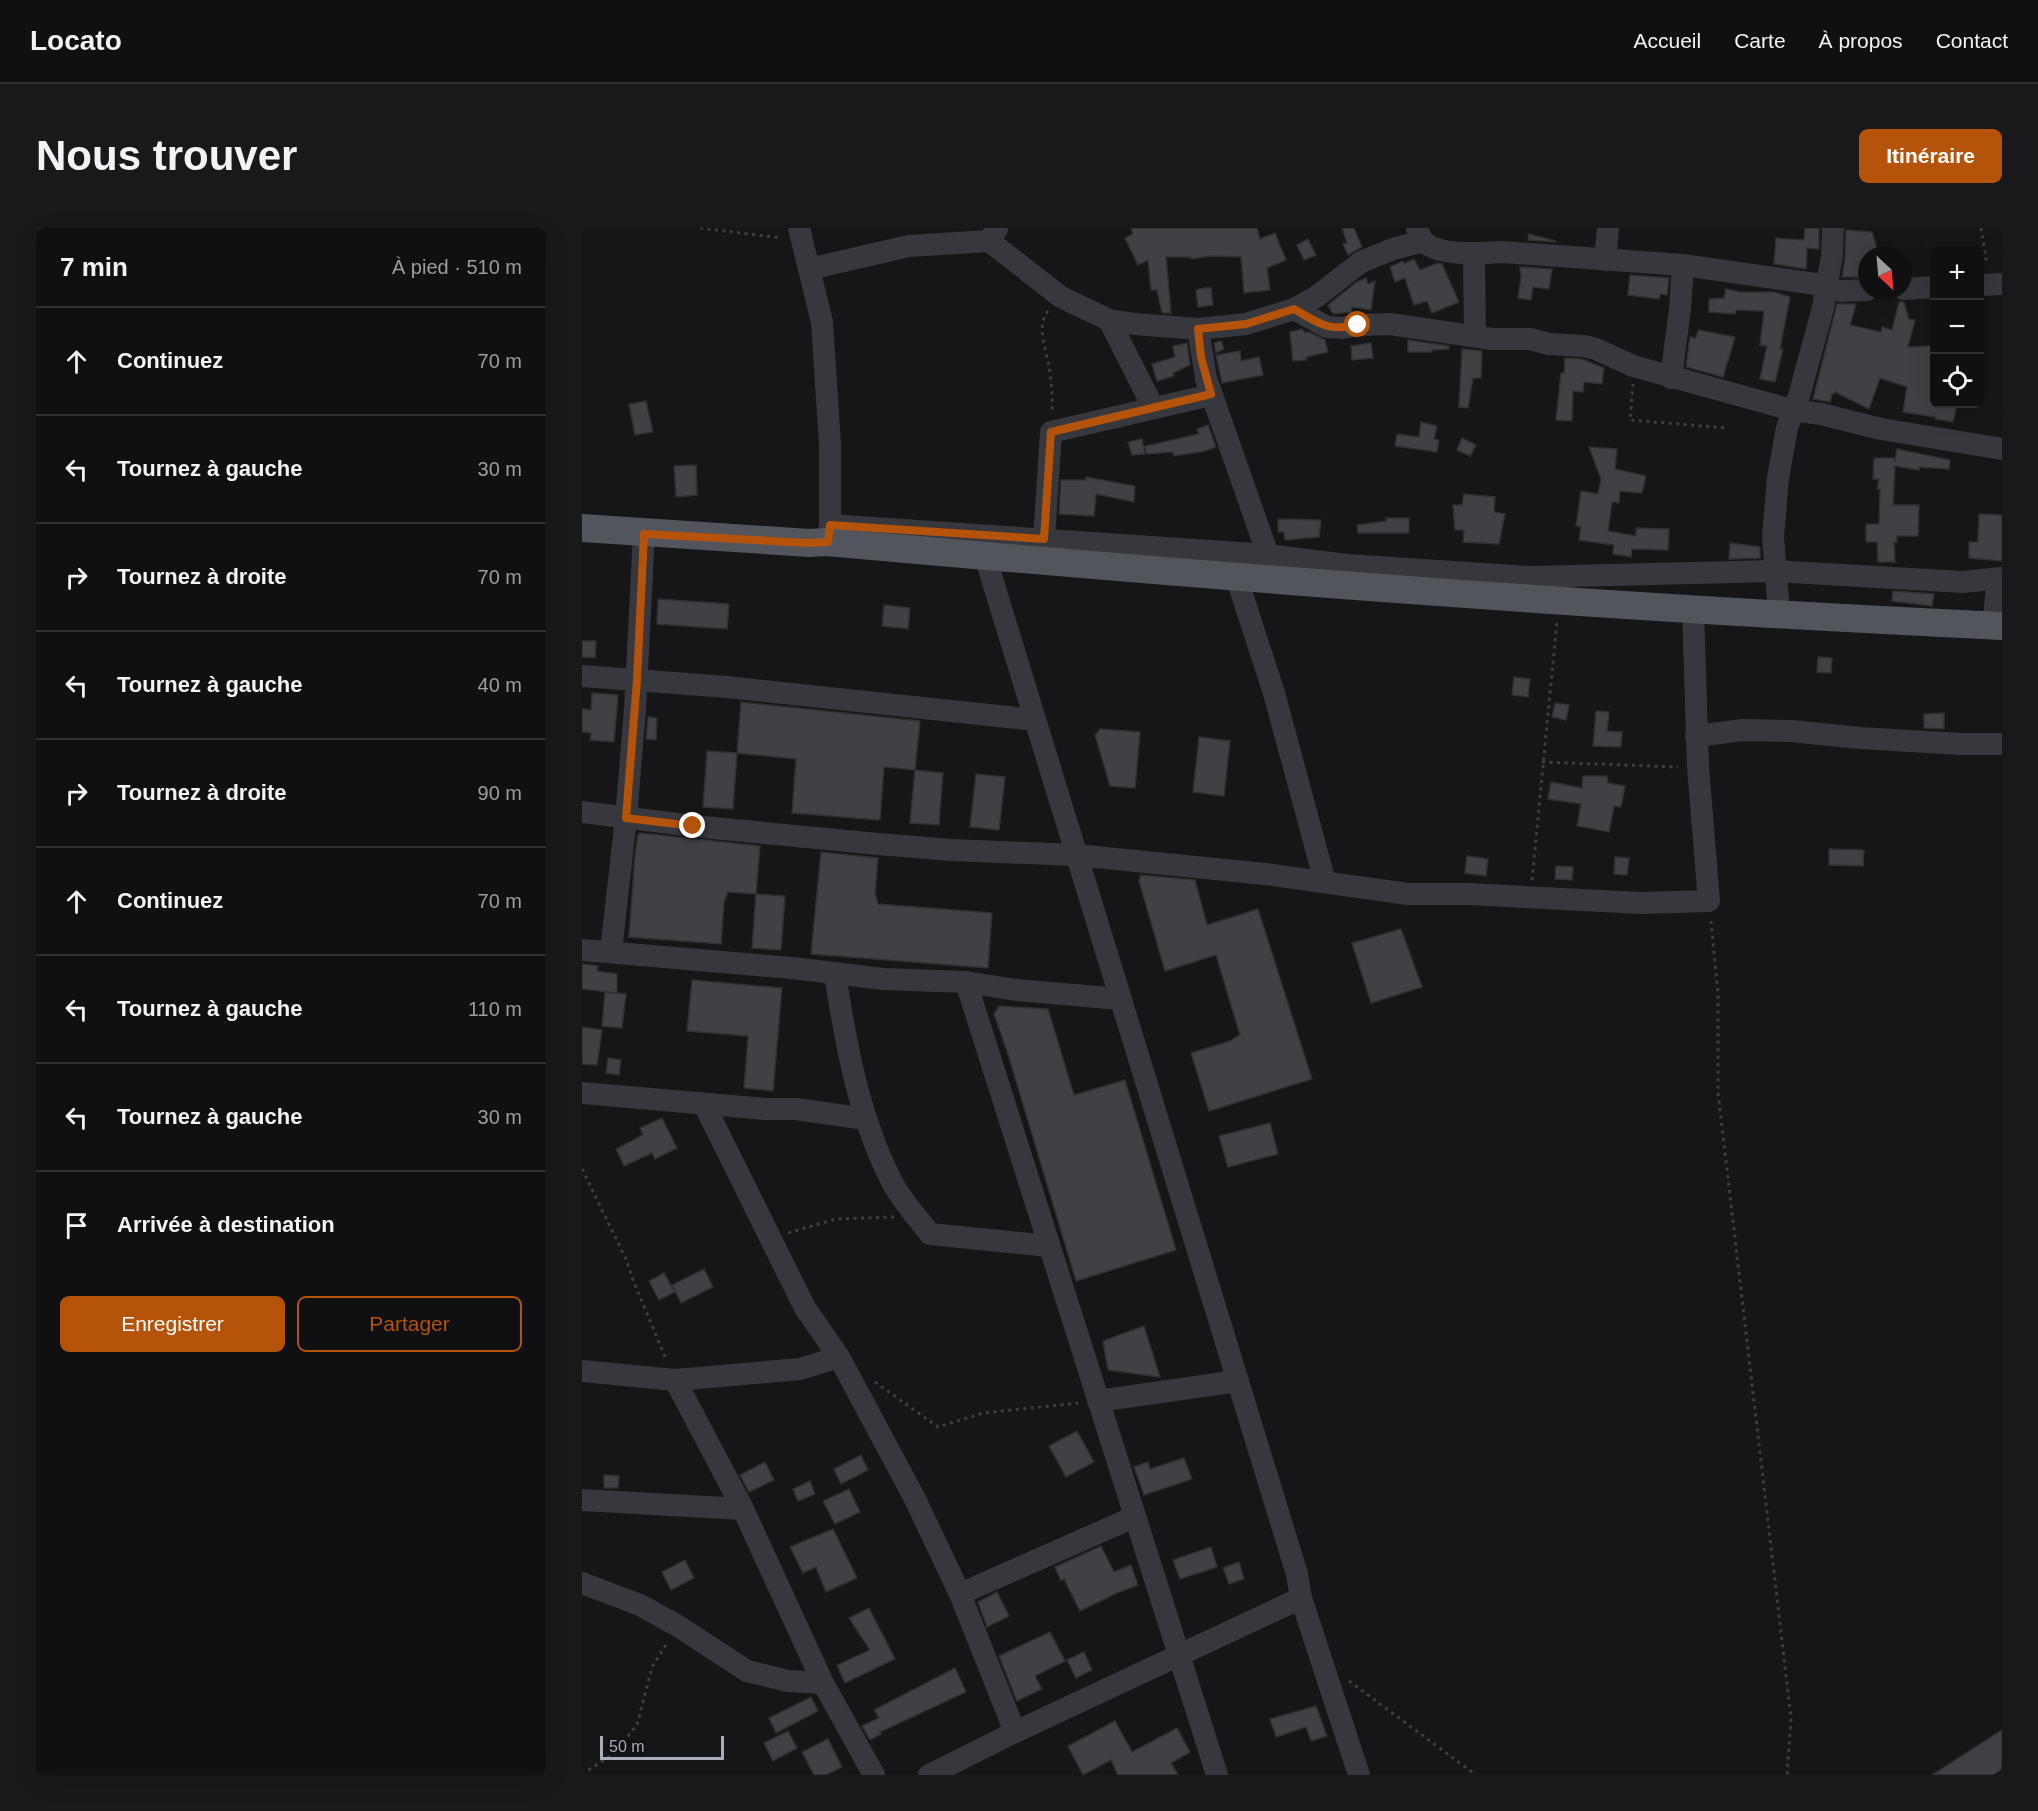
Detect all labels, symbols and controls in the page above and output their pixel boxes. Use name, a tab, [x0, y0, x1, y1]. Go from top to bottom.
text: Locato	[30, 25, 122, 56]
text: Accueil	[1634, 29, 1701, 52]
text: Carte	[1734, 29, 1786, 52]
text: À propos	[1819, 29, 1903, 52]
text: Contact	[1936, 29, 2008, 52]
button: Itinéraire	[1859, 129, 2002, 183]
text: Nous trouver	[36, 132, 297, 179]
north arrow	[1858, 246, 1912, 300]
map controls	[1930, 246, 1984, 408]
button: +	[1930, 246, 1984, 300]
text: 7 min	[60, 252, 128, 282]
text: À pied · 510 m	[392, 256, 522, 278]
button: −	[1930, 300, 1984, 354]
route start	[1344, 311, 1370, 337]
icon: ahead	[60, 345, 93, 378]
text: Continuez	[117, 348, 223, 373]
text: 70 m	[478, 350, 522, 372]
button: locate	[1930, 354, 1984, 408]
icon: left	[60, 453, 93, 486]
text: Tournez à gauche	[117, 456, 302, 481]
text: 30 m	[478, 458, 522, 480]
icon: right	[60, 561, 93, 594]
text: Tournez à droite	[117, 564, 287, 589]
text: 70 m	[478, 566, 522, 588]
icon: left	[60, 669, 93, 702]
text: Tournez à gauche	[117, 672, 302, 697]
text: 40 m	[478, 674, 522, 696]
icon: right	[60, 777, 93, 810]
text: Tournez à droite	[117, 780, 287, 805]
text: 90 m	[478, 782, 522, 804]
route end	[679, 812, 705, 838]
icon: ahead	[60, 885, 93, 918]
text: Continuez	[117, 888, 223, 913]
text: 70 m	[478, 890, 522, 912]
icon: left	[60, 993, 93, 1026]
text: Tournez à gauche	[117, 996, 302, 1021]
text: 110 m	[468, 998, 522, 1020]
icon: left	[60, 1101, 93, 1134]
text: Tournez à gauche	[117, 1104, 302, 1129]
text: 30 m	[478, 1106, 522, 1128]
icon: arrive	[60, 1209, 93, 1242]
text: Arrivée à destination	[117, 1212, 335, 1237]
button: Enregistrer	[60, 1296, 285, 1352]
button: Partager	[297, 1296, 522, 1352]
scale bar	[600, 1733, 724, 1760]
text: 50 m	[609, 1738, 645, 1755]

